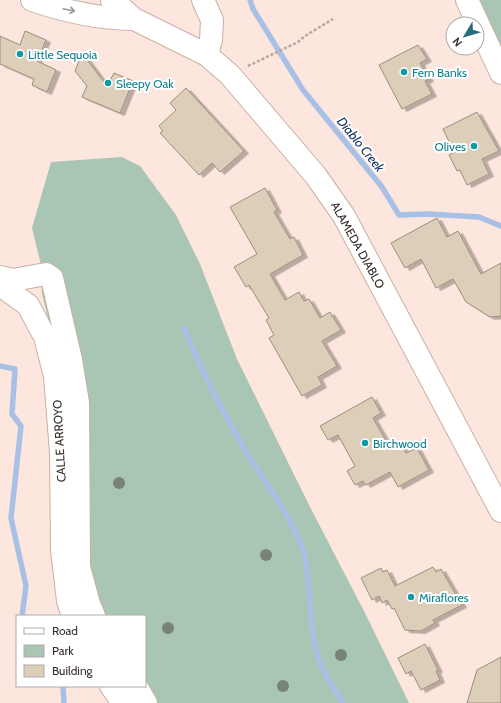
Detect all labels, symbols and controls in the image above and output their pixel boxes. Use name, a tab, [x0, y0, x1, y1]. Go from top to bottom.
one-way arrow	[62, 6, 75, 14]
north arrow	[445, 16, 485, 56]
text: N	[449, 35, 465, 50]
place label: Little Sequoia	[28, 47, 98, 62]
marker: Little Sequoia	[15, 49, 25, 59]
place label: Fern Banks	[412, 65, 467, 80]
marker: Fern Banks	[399, 67, 409, 77]
place label: Sleepy Oak	[116, 76, 174, 91]
marker: Sleepy Oak	[103, 78, 113, 88]
water label: Diablo Creek	[334, 113, 388, 175]
place label: Olives	[435, 139, 466, 154]
marker: Olives	[469, 141, 479, 151]
street label: ALAMEDA DIABLO	[328, 199, 388, 291]
street label: CALLE ARROYO	[49, 399, 69, 483]
place label: Birchwood	[373, 436, 427, 451]
marker: Birchwood	[360, 438, 370, 448]
place label: Miraflores	[419, 590, 469, 605]
marker: Miraflores	[406, 592, 416, 602]
legend	[16, 615, 146, 687]
text: Road	[52, 623, 78, 638]
text: Park	[52, 643, 74, 658]
text: Building	[52, 663, 94, 678]

